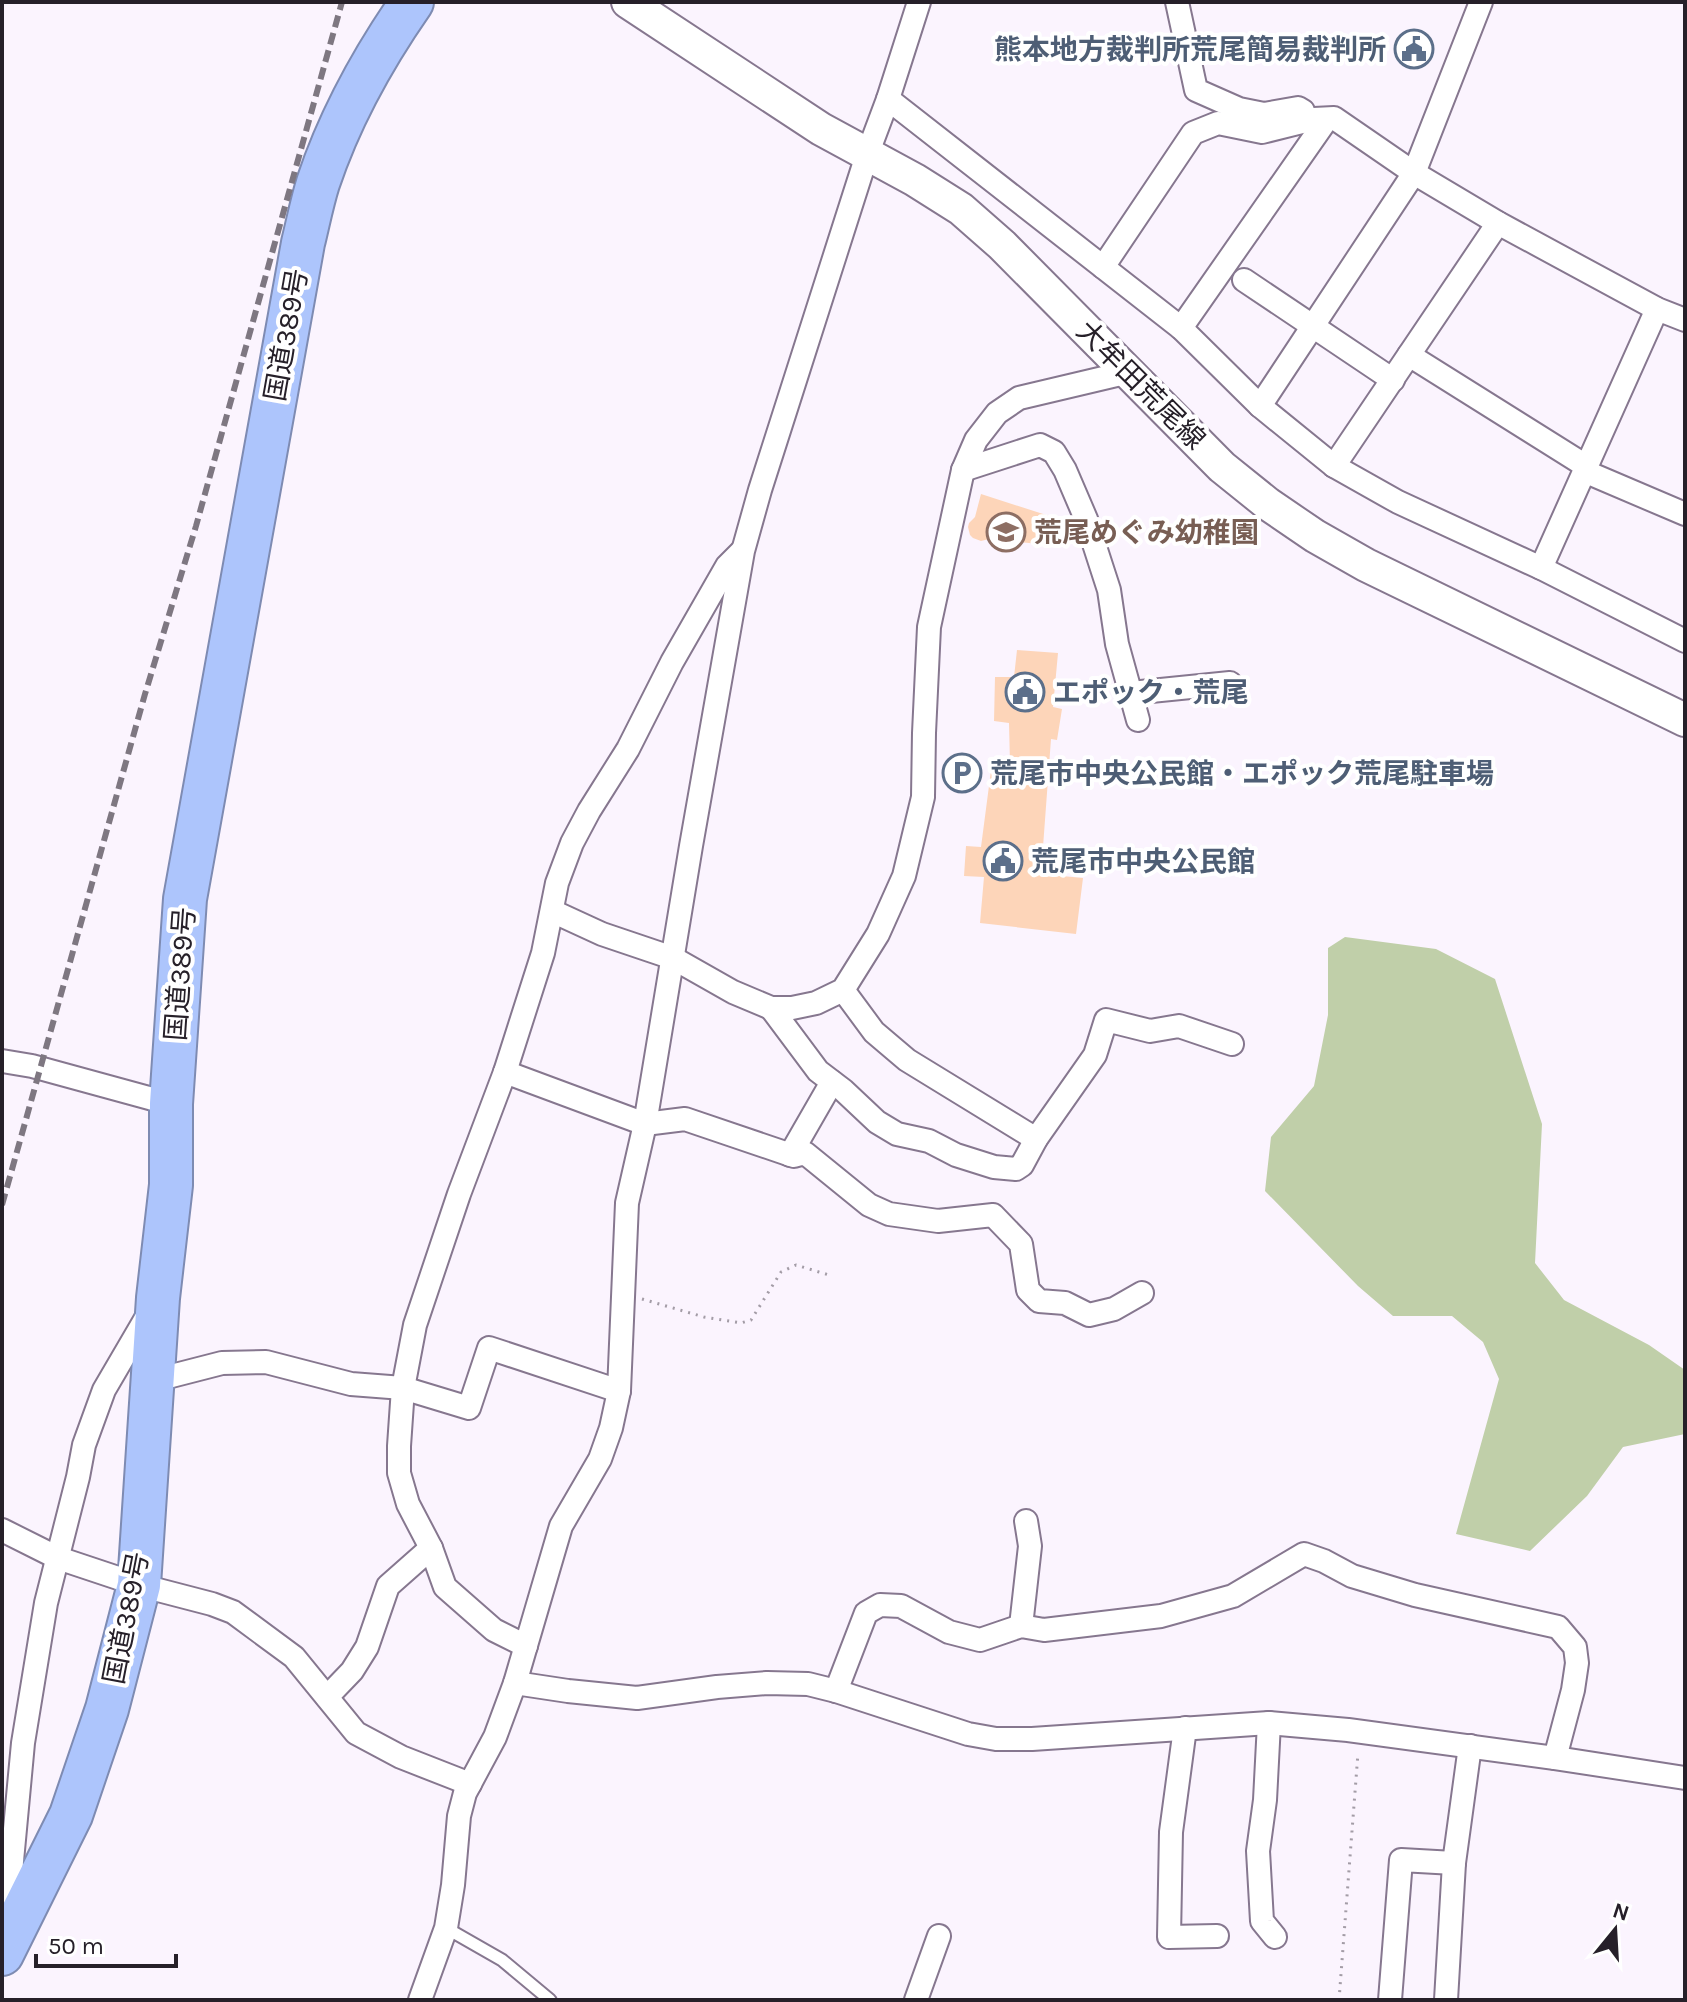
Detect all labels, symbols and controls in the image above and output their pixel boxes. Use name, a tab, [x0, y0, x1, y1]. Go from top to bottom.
public building icon: 熊本地方裁判所荒尾簡易裁判所	[1393, 28, 1435, 70]
place label: 熊本地方裁判所荒尾簡易裁判所	[994, 33, 1386, 66]
street label: 国道389号	[258, 266, 314, 404]
street label: 大牟田荒尾線	[1070, 314, 1212, 456]
school or university icon: 荒尾めぐみ幼稚園	[985, 511, 1027, 553]
place label: 荒尾めぐみ幼稚園	[1034, 516, 1259, 549]
public building icon: エポック・荒尾	[1004, 671, 1046, 713]
place label: エポック・荒尾	[1053, 676, 1248, 709]
parking icon: 荒尾市中央公民館・エポック荒尾駐車場	[941, 752, 983, 794]
place label: 荒尾市中央公民館・エポック荒尾駐車場	[990, 757, 1494, 790]
public building icon: 荒尾市中央公民館	[982, 840, 1024, 882]
place label: 荒尾市中央公民館	[1031, 845, 1255, 878]
street label: 国道389号	[159, 906, 201, 1042]
street label: 国道389号	[97, 1549, 155, 1687]
north arrow	[1575, 1890, 1655, 1970]
text: N	[1609, 1897, 1632, 1927]
scale bar	[36, 1918, 176, 1968]
text: 50 m	[48, 1932, 104, 1960]

